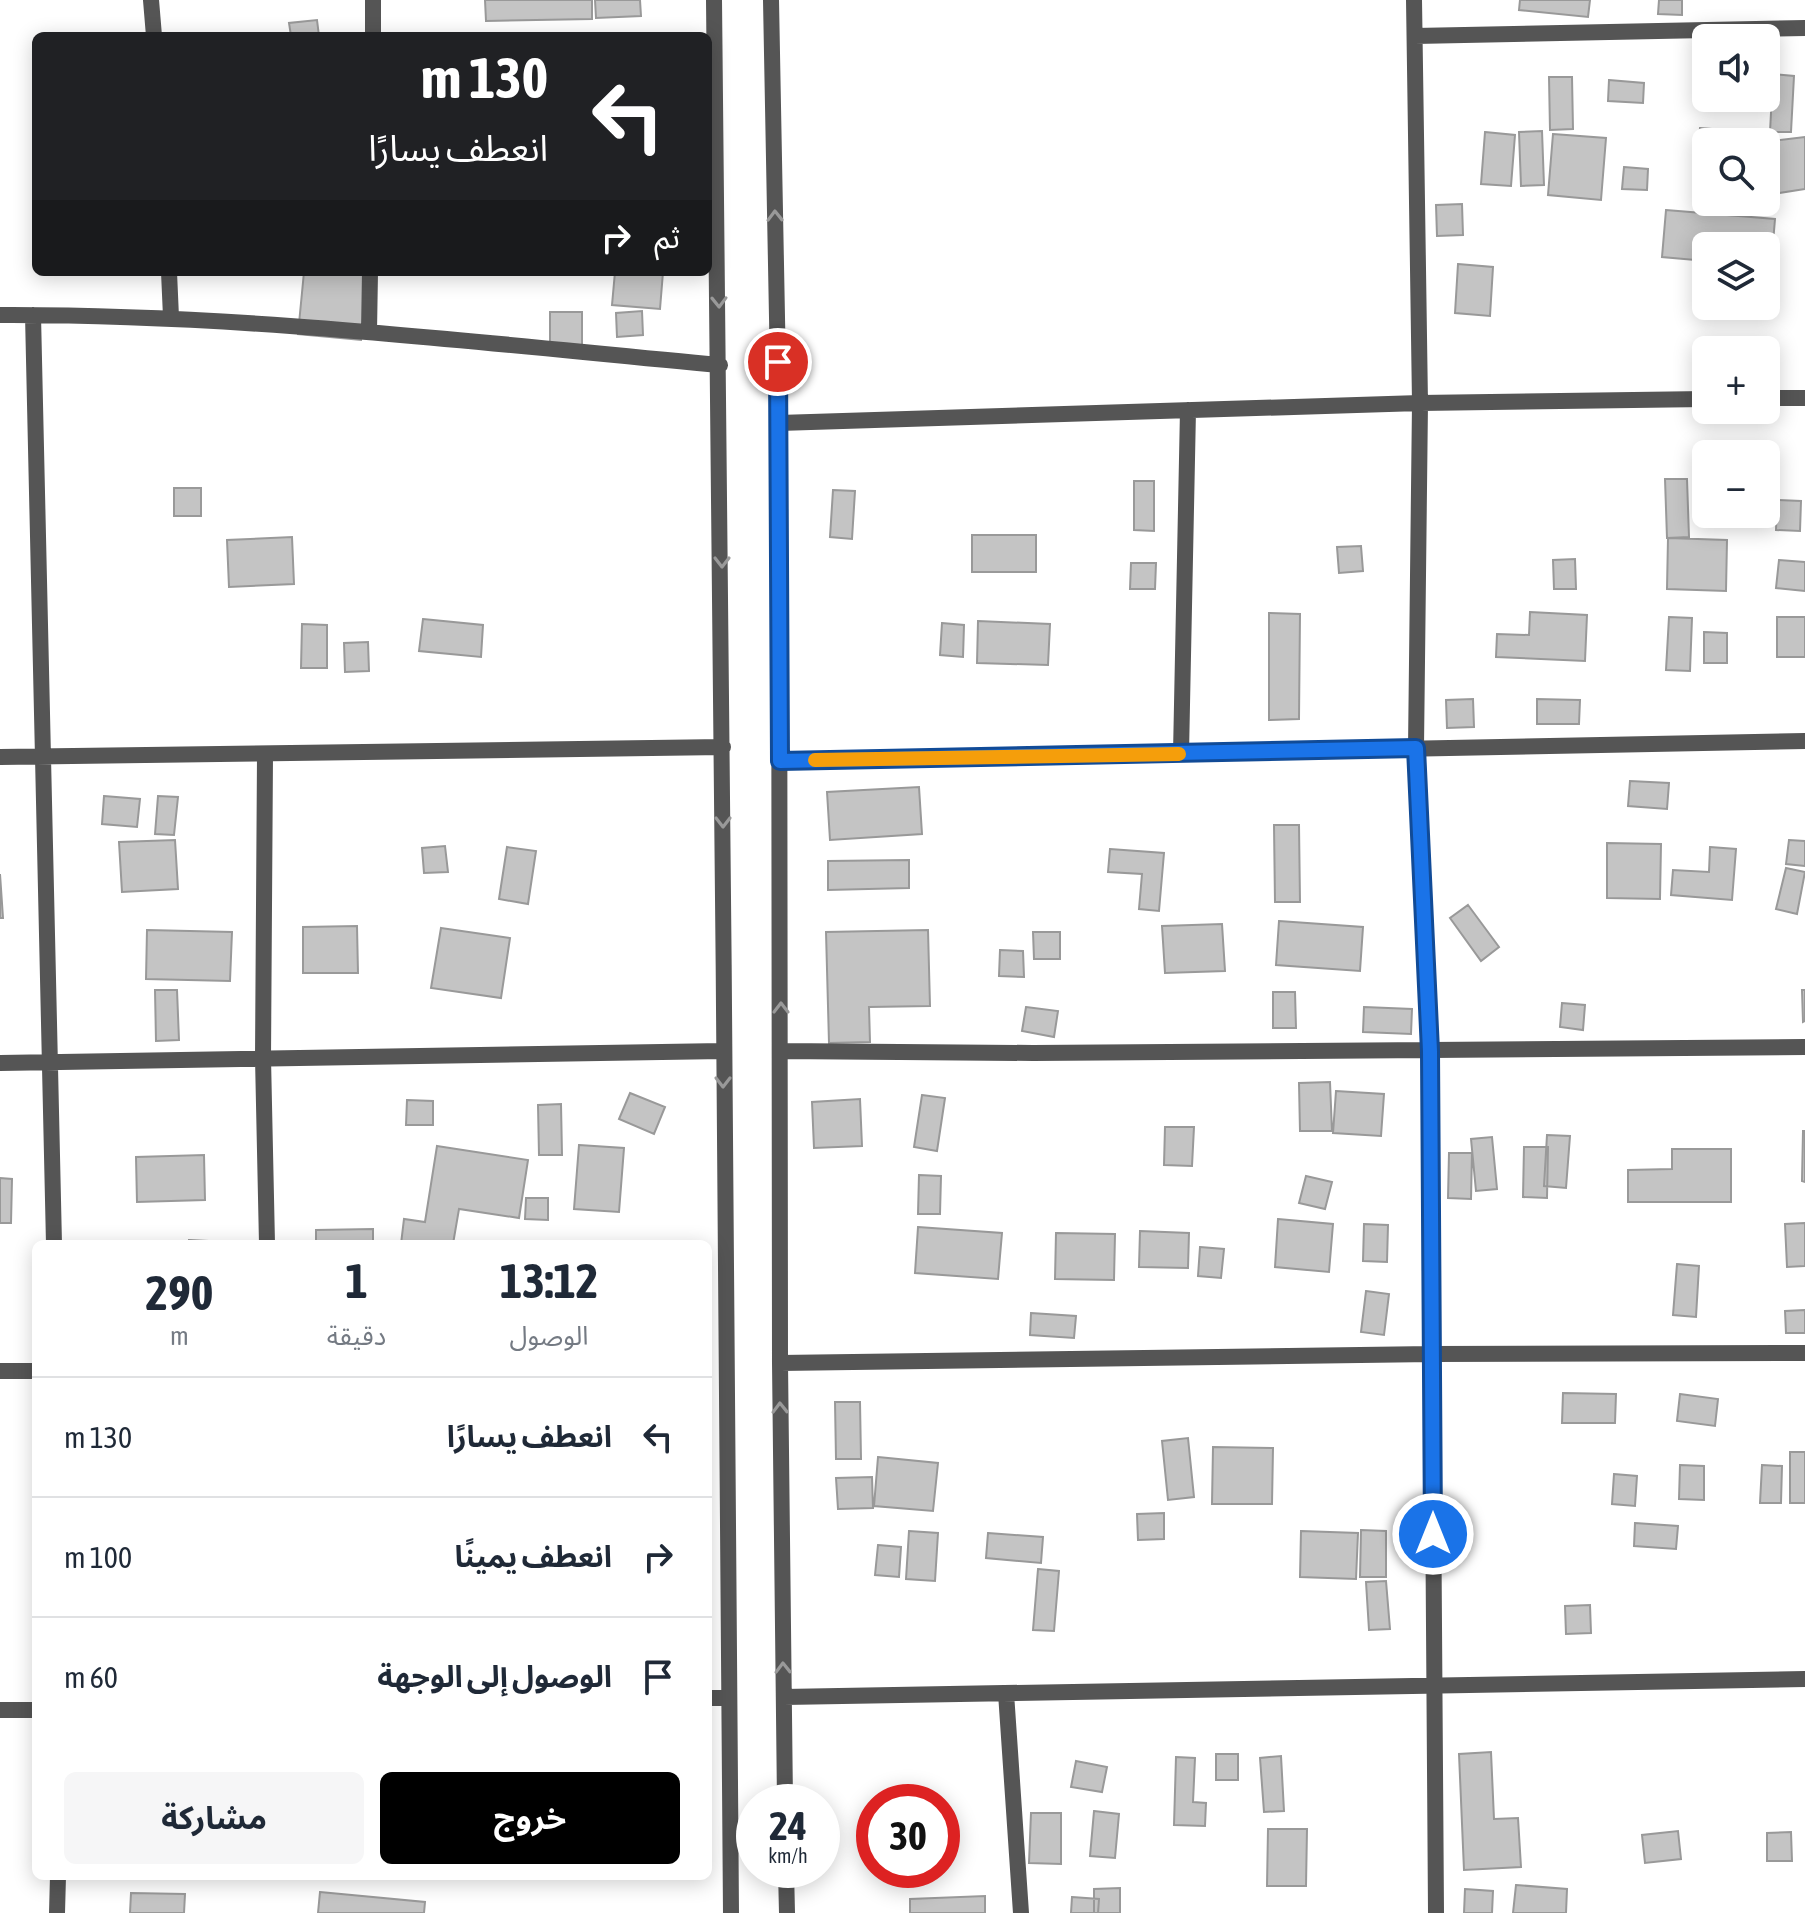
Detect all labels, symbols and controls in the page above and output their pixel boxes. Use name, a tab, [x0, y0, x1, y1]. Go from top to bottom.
map controls	[1692, 24, 1780, 528]
button: sound	[1692, 24, 1780, 112]
text: 130 m	[421, 46, 548, 110]
icon: left	[576, 64, 680, 168]
text: انعطف يسارًا	[368, 127, 548, 169]
button: search	[1692, 128, 1780, 216]
one-way arrow	[766, 209, 784, 222]
icon: right	[594, 216, 638, 260]
text: ثم	[654, 220, 680, 254]
button: layers	[1692, 232, 1780, 320]
one-way arrow	[711, 296, 728, 309]
pin	[744, 328, 812, 396]
button: +	[1692, 336, 1780, 424]
icon: arrive	[756, 340, 800, 384]
button: −	[1692, 440, 1780, 528]
one-way arrow	[713, 556, 731, 569]
one-way arrow	[714, 816, 732, 829]
one-way arrow	[772, 1001, 790, 1014]
one-way arrow	[714, 1076, 732, 1089]
text: 1	[345, 1253, 368, 1308]
text: 13:12	[500, 1253, 598, 1308]
text: 290	[146, 1265, 213, 1320]
text: m	[170, 1321, 189, 1351]
text: دقيقة	[327, 1321, 386, 1351]
text: الوصول	[510, 1321, 589, 1351]
one-way arrow	[771, 1401, 789, 1414]
icon: left	[636, 1415, 680, 1459]
text: انعطف يسارًا	[447, 1419, 612, 1453]
text: 130 m	[64, 1420, 132, 1454]
position arrow	[1391, 1492, 1475, 1576]
icon: right	[636, 1535, 680, 1579]
text: انعطف يمينًا	[455, 1539, 612, 1573]
text: 100 m	[64, 1540, 132, 1574]
icon: arrive	[636, 1655, 680, 1699]
text: الوصول إلى الوجهة	[377, 1659, 612, 1693]
text: 60 m	[64, 1660, 118, 1694]
one-way arrow	[774, 1661, 792, 1674]
button: مشاركة	[64, 1772, 364, 1864]
button: خروج	[380, 1772, 680, 1864]
speed limit sign: 30	[856, 1784, 960, 1888]
text: 24	[769, 1803, 807, 1848]
text: km/h	[768, 1844, 808, 1867]

